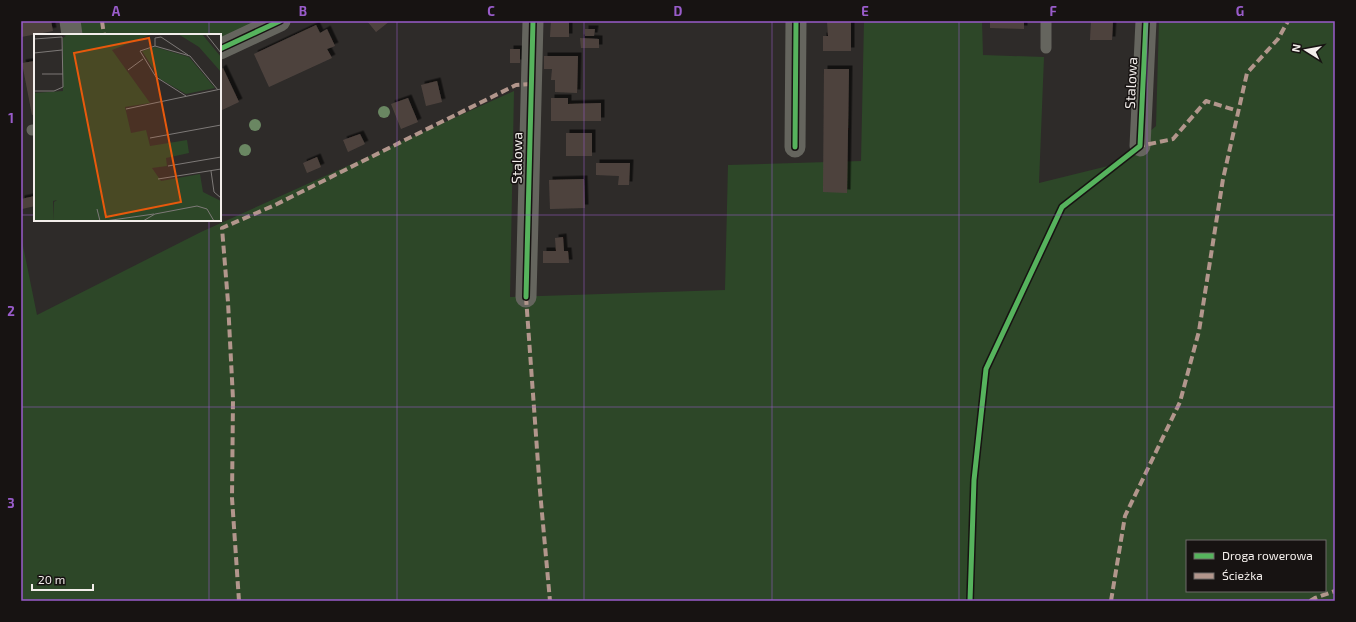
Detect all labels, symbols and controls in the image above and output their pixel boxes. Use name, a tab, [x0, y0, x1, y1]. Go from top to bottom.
text: A	[112, 3, 121, 19]
text: B	[299, 3, 307, 19]
text: C	[487, 3, 495, 19]
text: D	[674, 3, 683, 19]
text: E	[861, 3, 869, 19]
text: F	[1049, 3, 1057, 19]
text: G	[1236, 3, 1244, 19]
north arrow	[1286, 30, 1326, 70]
inset map	[34, 34, 221, 221]
text: N	[1289, 43, 1303, 53]
street label: Stalowa	[1121, 57, 1140, 109]
text: 1	[8, 110, 14, 126]
street label: Stalowa	[508, 132, 525, 184]
text: 2	[7, 303, 15, 319]
text: 3	[7, 495, 15, 511]
legend	[1186, 540, 1326, 592]
text: Droga rowerowa	[1222, 548, 1313, 562]
scale bar	[32, 566, 93, 592]
text: Ścieżka	[1222, 568, 1263, 582]
text: 20 m	[38, 572, 65, 586]

